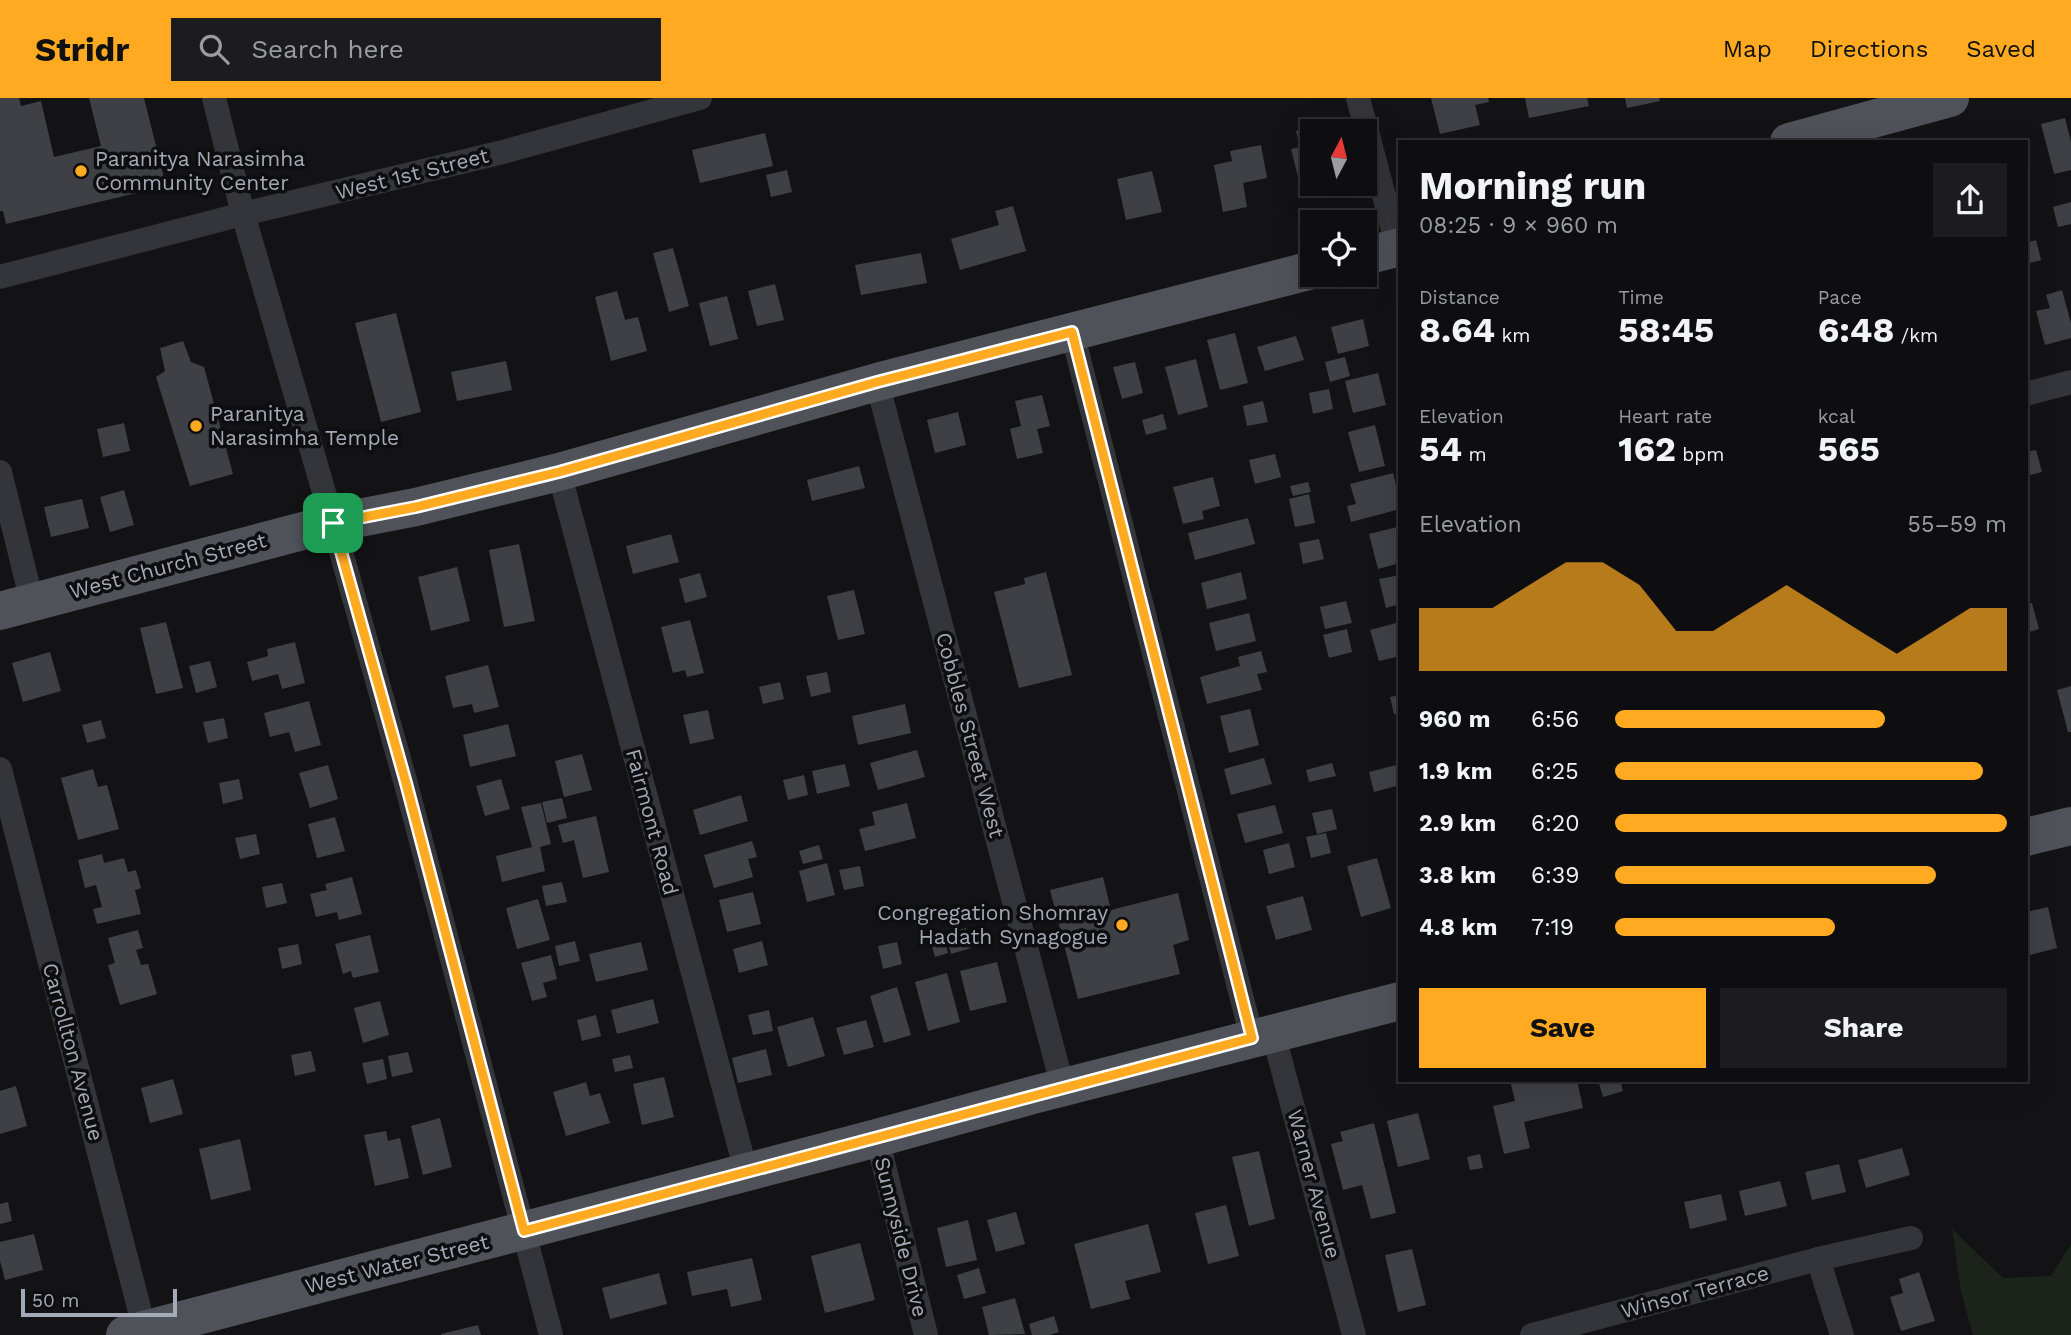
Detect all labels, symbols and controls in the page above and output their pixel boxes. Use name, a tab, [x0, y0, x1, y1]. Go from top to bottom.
search box	[171, 18, 661, 81]
text: Stridr	[35, 30, 129, 69]
icon: search	[195, 30, 233, 68]
text: Search here	[251, 34, 404, 64]
text: Map	[1723, 35, 1772, 63]
text: Directions	[1810, 35, 1928, 63]
text: Saved	[1966, 35, 2036, 63]
north arrow	[1300, 119, 1377, 196]
map controls	[1300, 119, 1377, 287]
street label: West 1st Street	[333, 142, 491, 205]
place label: Paranitya Narasimha Community Center	[95, 146, 305, 195]
marker: Paranitya Narasimha Community Center	[73, 163, 89, 179]
button: share	[1933, 163, 2007, 237]
text: Morning run	[1419, 164, 1646, 208]
button: locate	[1300, 210, 1377, 287]
text: 08:25 · 9 × 960 m	[1419, 212, 1618, 239]
text: Distance	[1419, 286, 1500, 309]
text: Time	[1618, 286, 1664, 309]
text: Pace	[1818, 286, 1862, 309]
text: 8.64	[1419, 309, 1495, 351]
text: 58:45	[1618, 309, 1714, 351]
text: 6:48	[1818, 309, 1894, 351]
text: km	[1495, 324, 1530, 347]
text: /km	[1894, 324, 1938, 347]
place label: Paranitya Narasimha Temple	[210, 401, 399, 450]
text: Elevation	[1419, 405, 1504, 428]
text: Heart rate	[1618, 405, 1712, 428]
text: kcal	[1818, 405, 1855, 428]
marker: Paranitya Narasimha Temple	[188, 418, 204, 434]
text: 54	[1419, 428, 1462, 470]
text: 162	[1618, 428, 1676, 470]
text: 565	[1818, 428, 1880, 470]
text: m	[1462, 443, 1487, 466]
text: bpm	[1676, 443, 1724, 466]
pin	[303, 493, 363, 553]
icon: arrive	[314, 504, 352, 542]
text: Elevation	[1419, 511, 1522, 538]
text: 55–59 m	[1908, 511, 2007, 538]
street label: West Church Street	[67, 527, 269, 604]
street label: Cobbles Street West	[931, 630, 1010, 840]
text: 960 m	[1419, 706, 1490, 733]
text: 6:56	[1531, 706, 1579, 733]
street label: Fairmont Road	[621, 746, 684, 898]
text: 1.9 km	[1419, 758, 1492, 785]
text: 6:25	[1531, 758, 1579, 785]
text: 2.9 km	[1419, 810, 1496, 837]
text: 6:20	[1531, 810, 1580, 837]
text: 3.8 km	[1419, 862, 1496, 889]
text: 6:39	[1531, 862, 1579, 889]
place label: Congregation Shomray Hadath Synagogue	[877, 900, 1108, 949]
text: 4.8 km	[1419, 914, 1497, 941]
text: 7:19	[1531, 914, 1574, 941]
marker: Congregation Shomray Hadath Synagogue	[1114, 917, 1130, 933]
street label: Carrollton Avenue	[38, 960, 109, 1144]
button: Save	[1419, 988, 1706, 1068]
button: Share	[1720, 988, 2007, 1068]
street label: Warner Avenue	[1283, 1106, 1346, 1261]
street label: Sunnyside Drive	[870, 1154, 933, 1319]
street label: West Water Street	[303, 1229, 491, 1298]
street label: Winsor Terrace	[1618, 1260, 1772, 1323]
scale bar	[21, 1286, 177, 1318]
text: 50 m	[32, 1289, 79, 1312]

